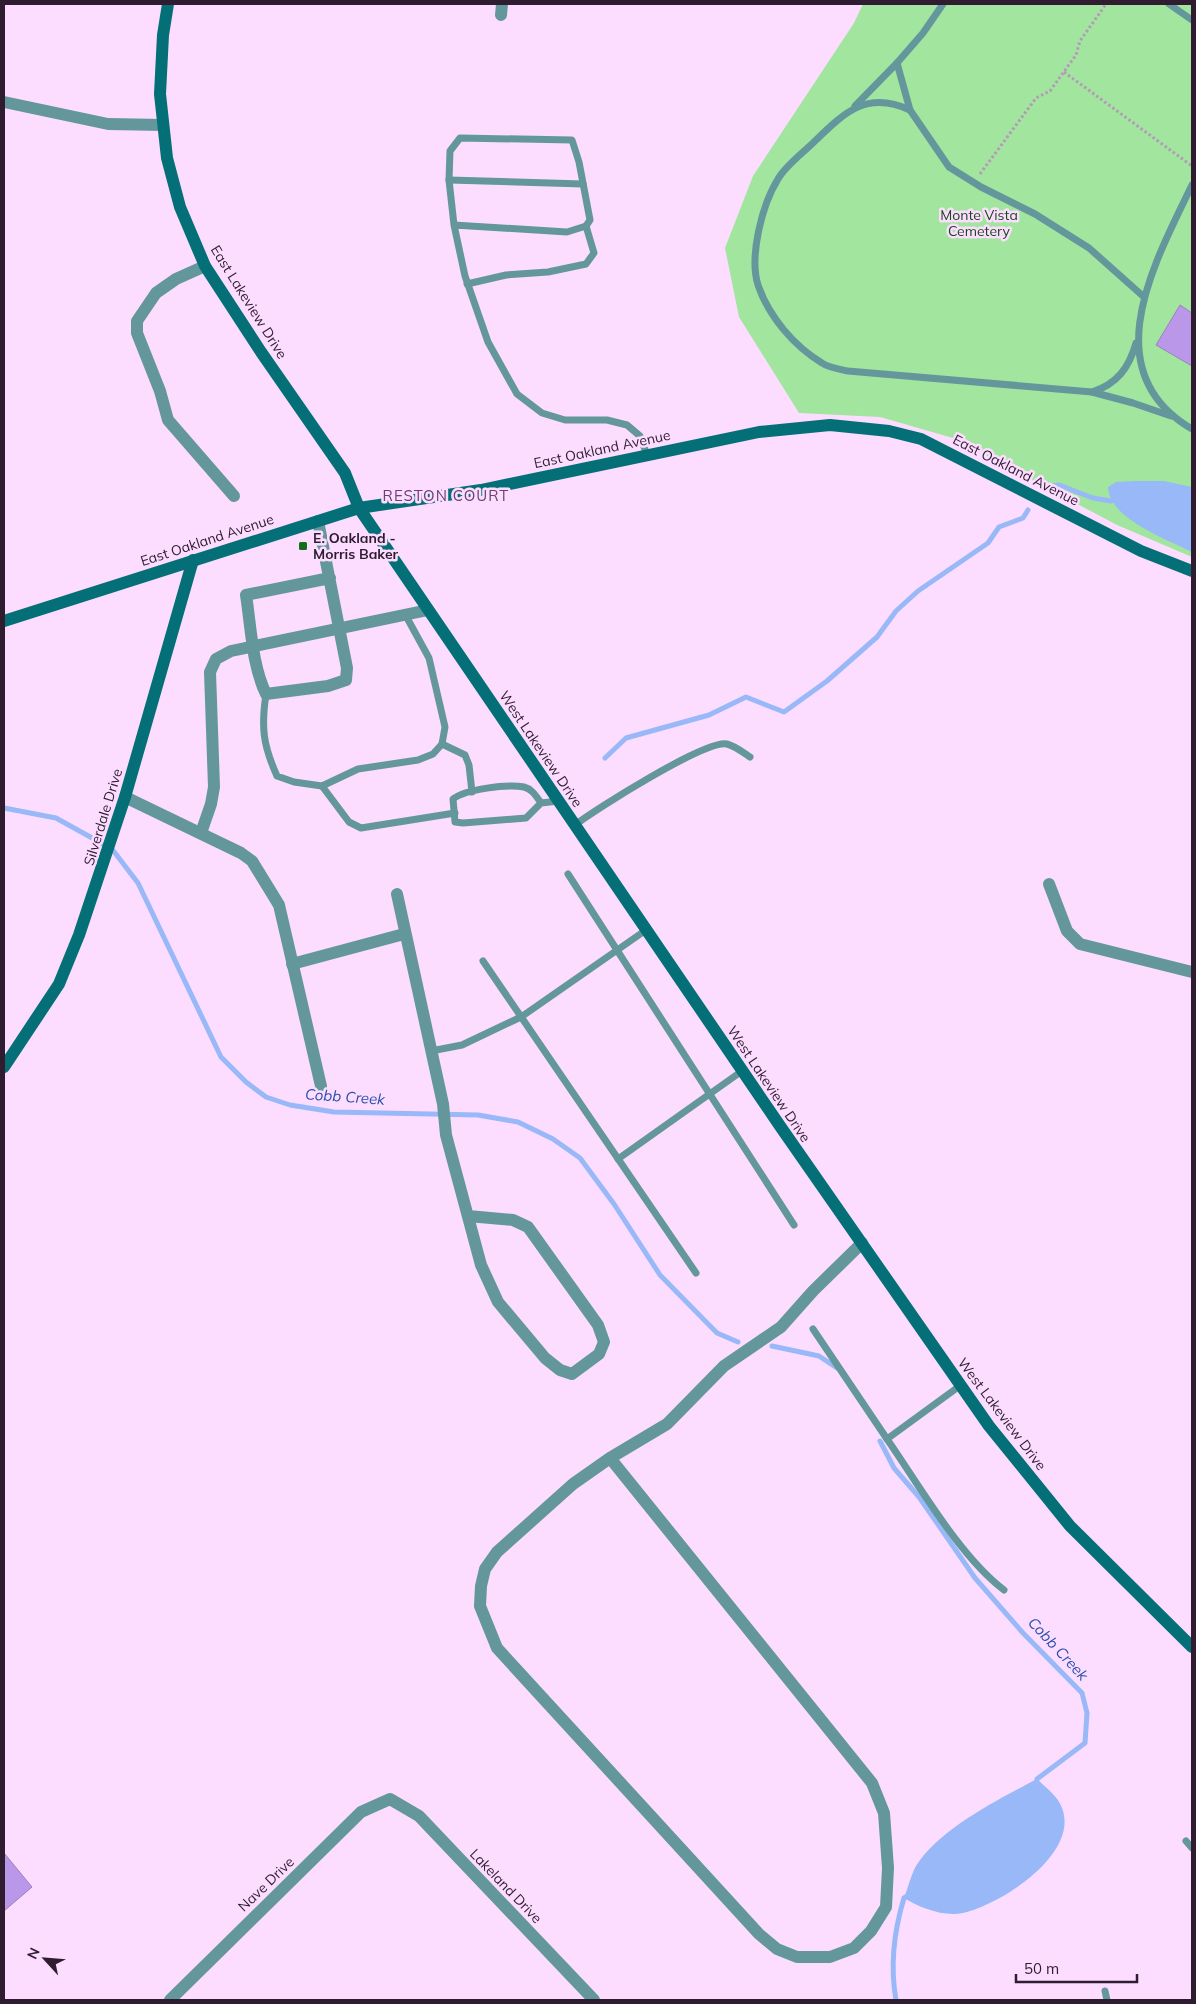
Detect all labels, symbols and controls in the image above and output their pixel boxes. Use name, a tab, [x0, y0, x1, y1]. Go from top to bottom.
park label: Monte Vista Cemetery	[940, 206, 1018, 240]
street label: East Lakeview Drive	[207, 242, 291, 362]
street label: East Oakland Avenue	[532, 426, 672, 472]
street label: East Oakland Avenue	[950, 430, 1082, 510]
district label: RESTON COURT	[383, 486, 509, 505]
street label: East Oakland Avenue	[138, 510, 276, 570]
place label: E. Oakland - Morris Baker	[313, 529, 399, 563]
marker: E. Oakland - Morris Baker	[297, 540, 309, 552]
street label: West Lakeview Drive	[495, 687, 587, 811]
street label: Silverdale Drive	[80, 766, 126, 868]
street label: West Lakeview Drive	[723, 1022, 815, 1146]
water label: Cobb Creek	[305, 1084, 387, 1109]
street label: West Lakeview Drive	[954, 1354, 1050, 1474]
water label: Cobb Creek	[1024, 1613, 1093, 1685]
street label: Lakeland Drive	[466, 1845, 546, 1927]
street label: Nave Drive	[234, 1853, 298, 1915]
north arrow	[20, 1934, 70, 1984]
text: N	[23, 1945, 44, 1962]
scale bar	[1016, 1952, 1137, 1984]
text: 50 m	[1024, 1959, 1059, 1978]

